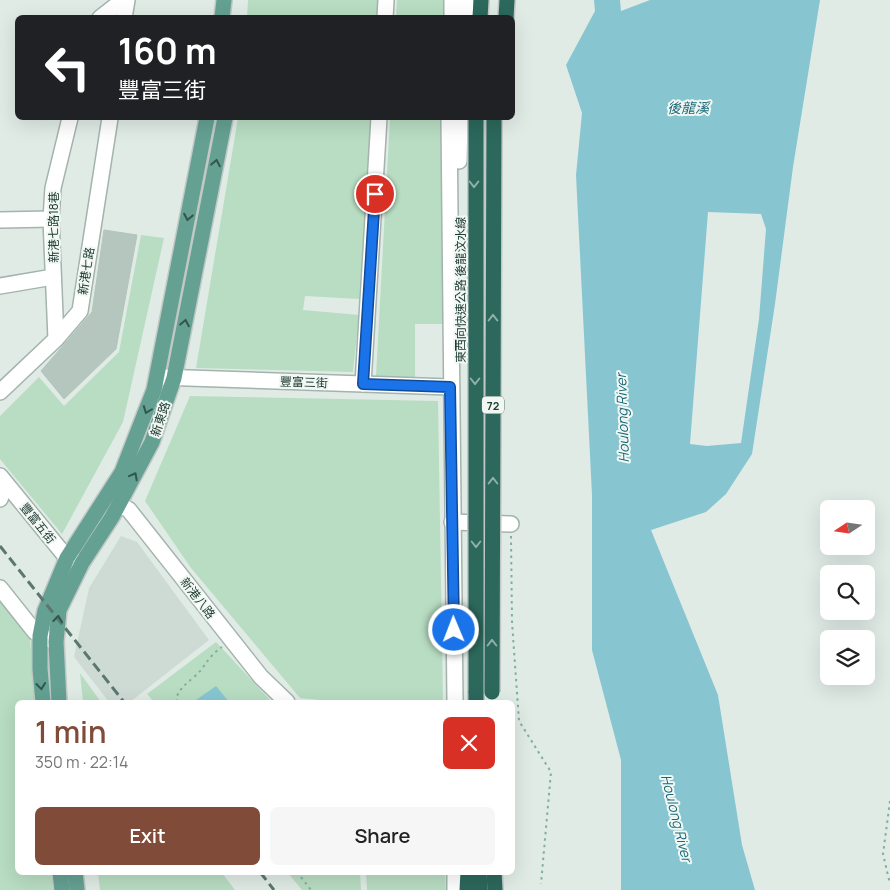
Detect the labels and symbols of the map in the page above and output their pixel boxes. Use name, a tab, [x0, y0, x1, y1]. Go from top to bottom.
water label: 後龍溪	[667, 98, 711, 117]
one-way arrow	[211, 159, 221, 168]
pin	[354, 173, 396, 215]
one-way arrow	[469, 180, 479, 188]
street label: 新港七路18巷	[45, 191, 62, 263]
one-way arrow	[184, 213, 194, 221]
street label: 東西向快速公路 後龍汶水線	[452, 217, 469, 363]
street label: 新港七路	[74, 246, 98, 296]
one-way arrow	[488, 314, 498, 322]
one-way arrow	[179, 318, 190, 327]
water label: Houlong River	[611, 371, 633, 463]
street label: 豐富三街	[280, 373, 328, 391]
one-way arrow	[470, 378, 480, 385]
road number: 72	[482, 396, 504, 414]
street label: 新東路	[146, 399, 174, 439]
one-way arrow	[142, 405, 152, 413]
one-way arrow	[128, 472, 138, 481]
one-way arrow	[488, 477, 498, 484]
street label: 豐富五街	[16, 499, 60, 547]
north arrow	[820, 500, 875, 555]
one-way arrow	[471, 540, 481, 548]
street label: 新港八路	[177, 574, 219, 622]
position arrow	[427, 603, 479, 655]
one-way arrow	[52, 615, 63, 623]
one-way arrow	[487, 639, 497, 647]
one-way arrow	[36, 683, 47, 691]
water label: Houlong River	[657, 772, 697, 866]

